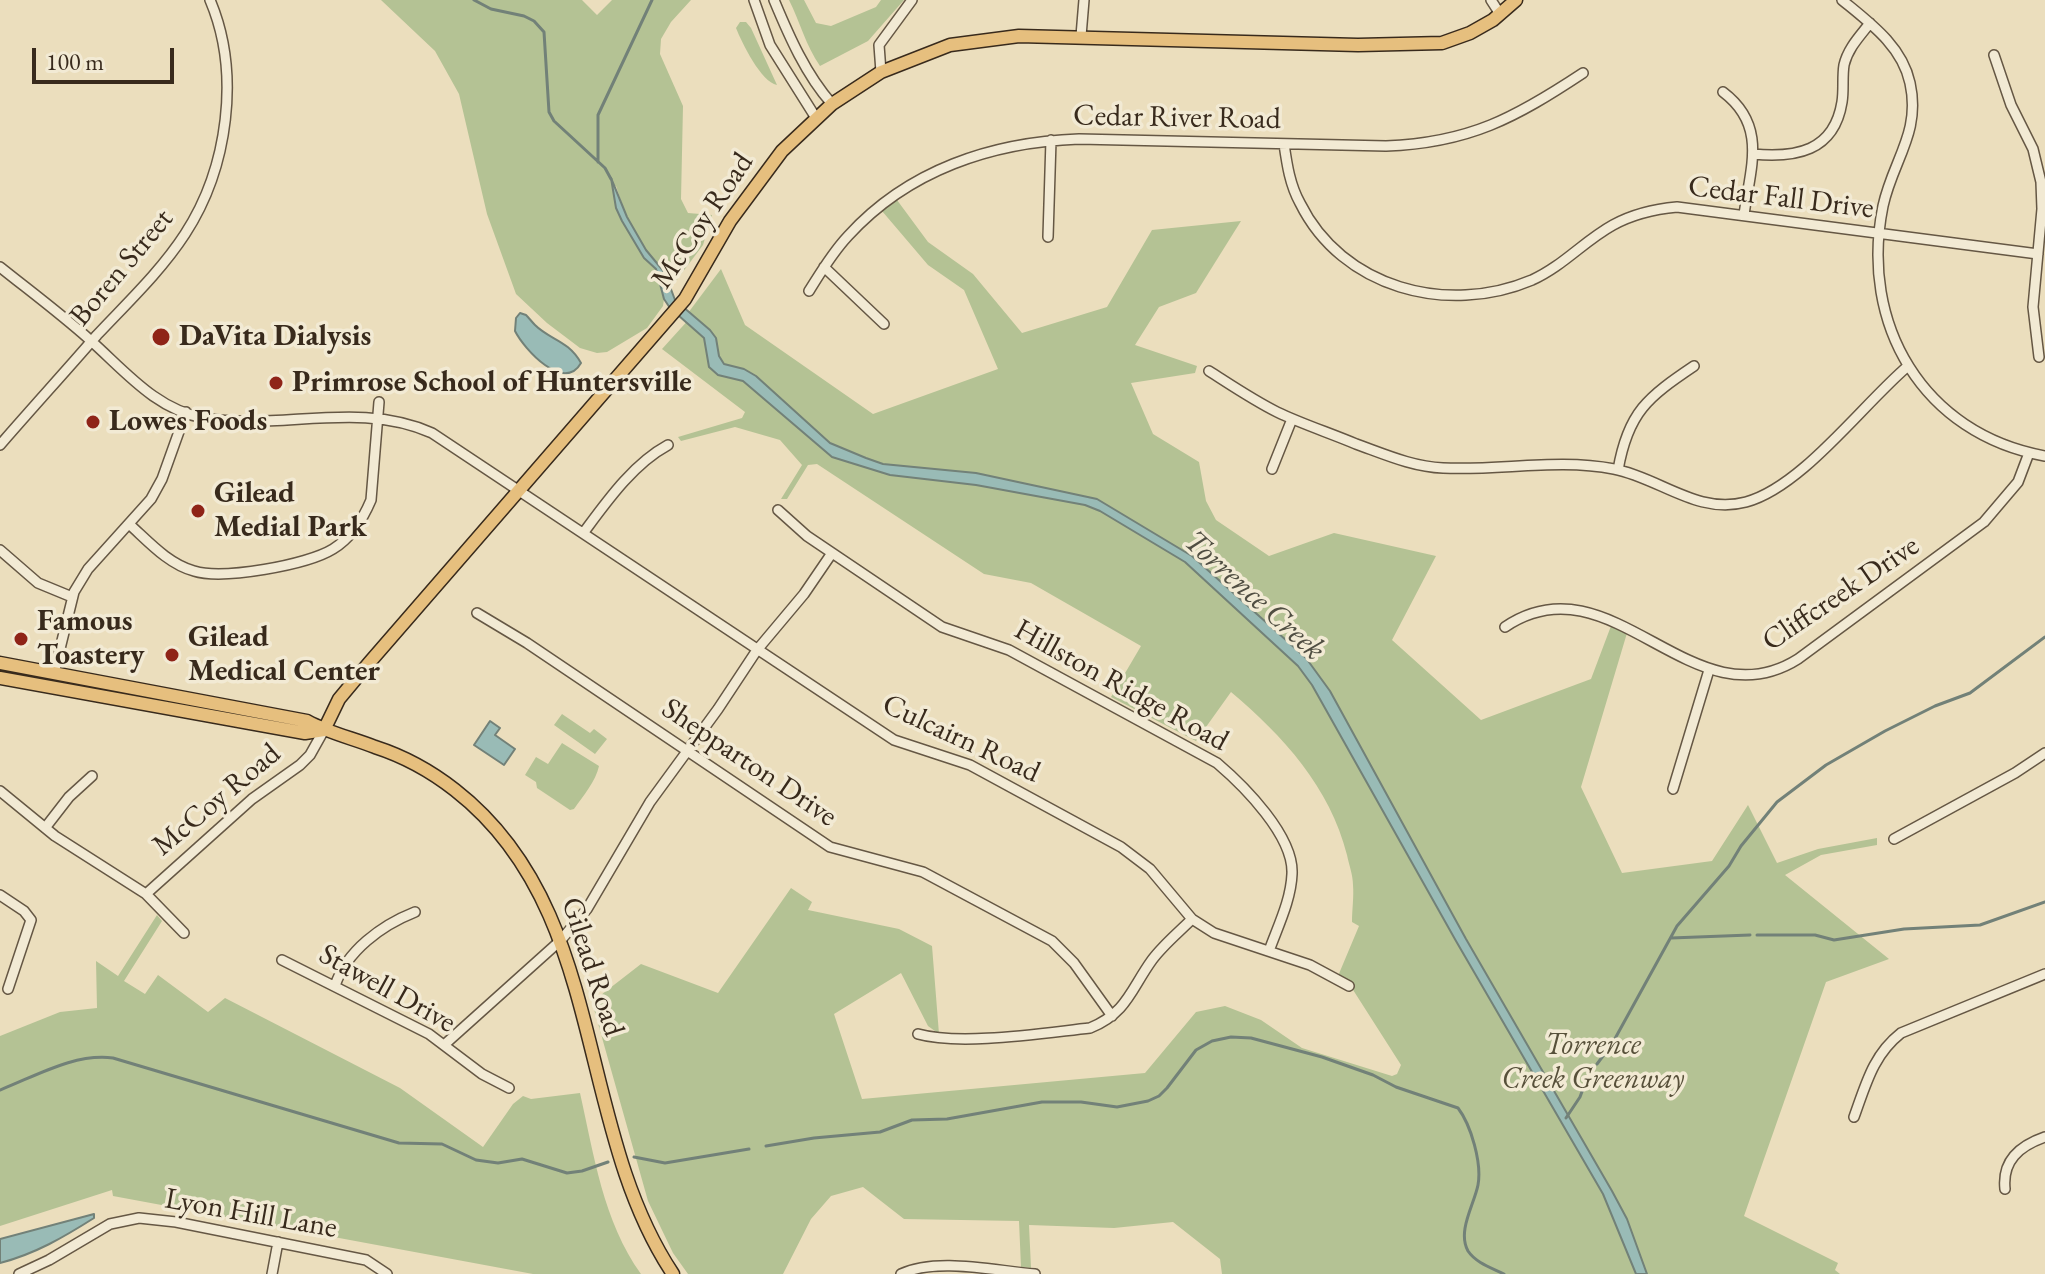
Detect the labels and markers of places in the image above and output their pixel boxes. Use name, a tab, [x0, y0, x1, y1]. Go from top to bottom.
place label: DaVita Dialysis	[179, 319, 371, 355]
marker: DaVita Dialysis	[150, 326, 172, 348]
place label: Primrose School of Huntersville	[292, 365, 692, 401]
marker: Primrose School of Huntersville	[267, 374, 285, 392]
place label: Lowes Foods	[109, 404, 267, 440]
marker: Lowes Foods	[84, 413, 102, 431]
place label: Gilead Medial Park	[214, 476, 367, 546]
marker: Gilead Medial Park	[189, 502, 207, 520]
place label: Famous Toastery	[37, 604, 144, 674]
place label: Gilead Medical Center	[188, 620, 380, 690]
marker: Famous Toastery	[12, 630, 30, 648]
marker: Gilead Medical Center	[163, 646, 181, 664]

